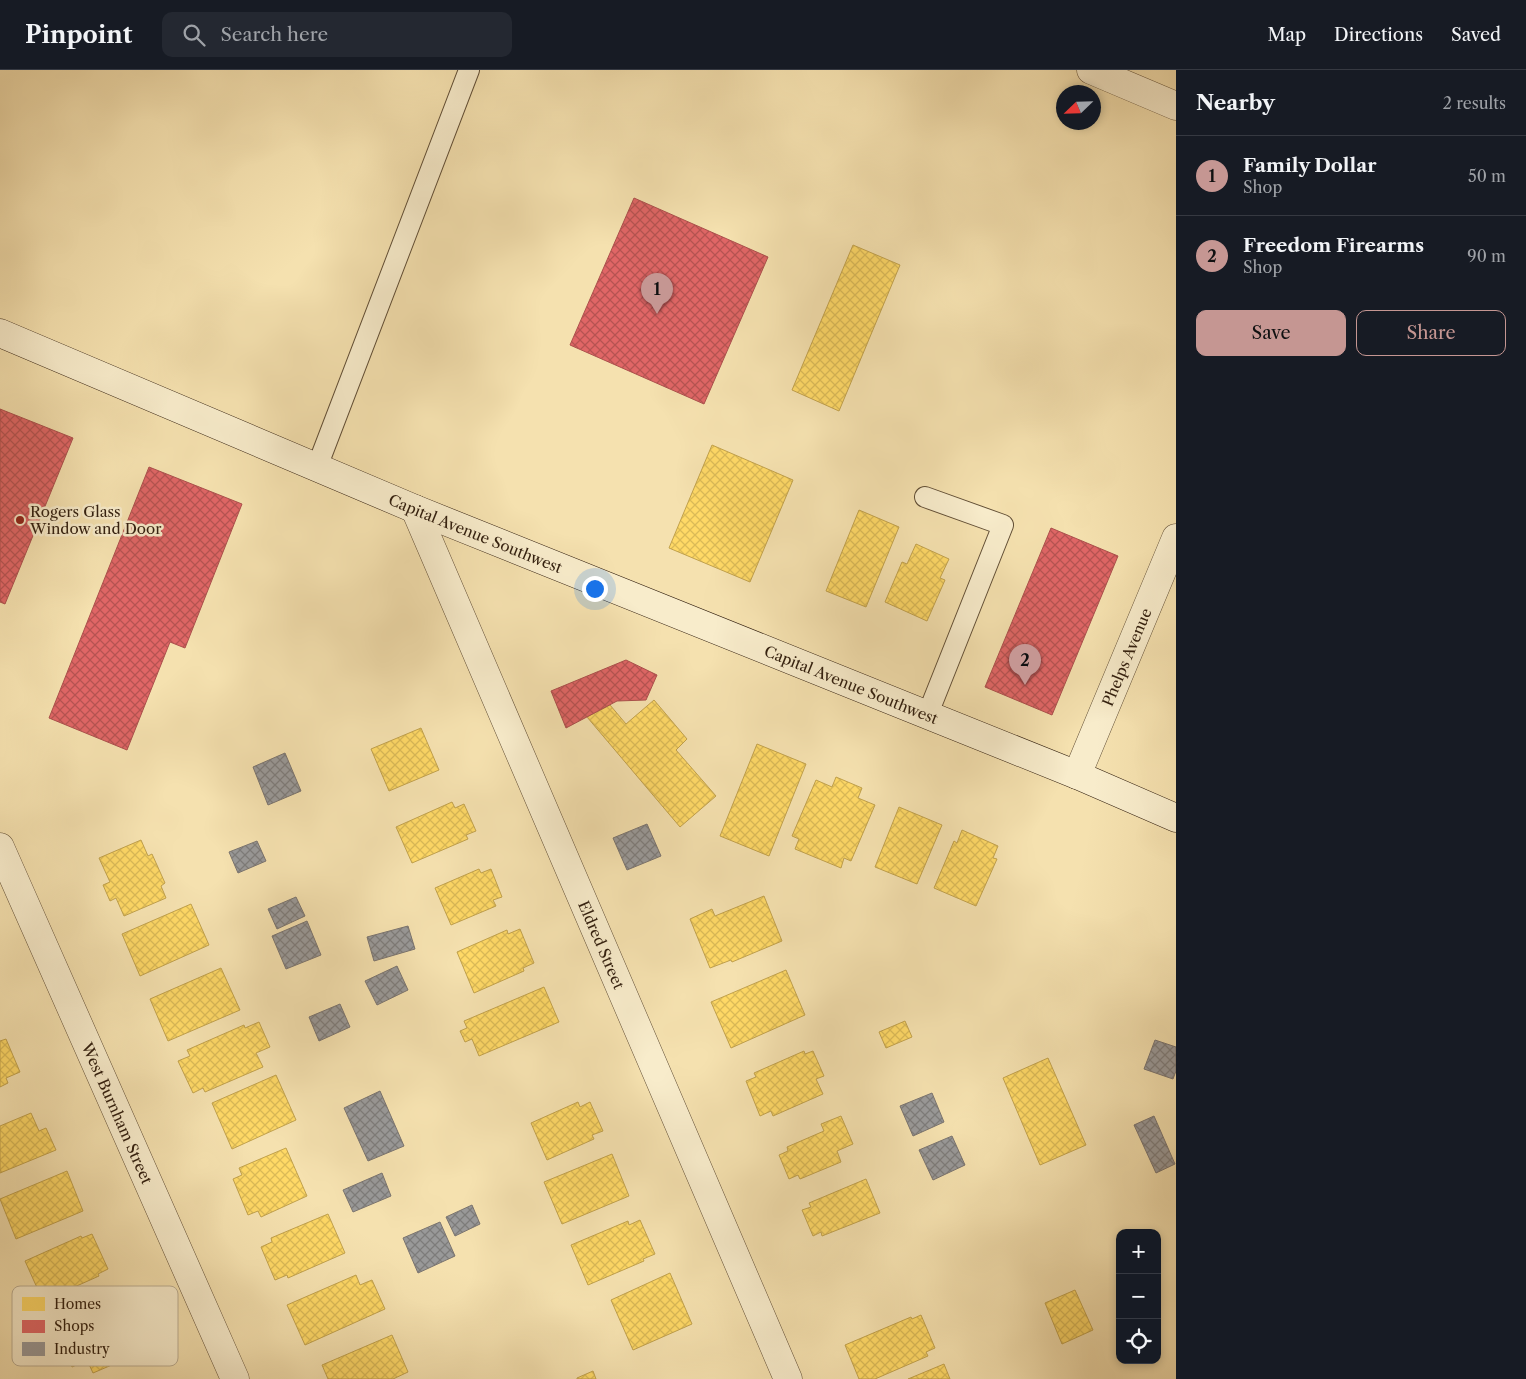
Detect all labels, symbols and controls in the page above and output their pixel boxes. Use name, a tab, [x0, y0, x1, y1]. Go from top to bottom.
search box	[162, 12, 512, 57]
text: Pinpoint	[25, 20, 132, 49]
icon: search	[180, 21, 208, 49]
text: Search here	[220, 23, 328, 46]
text: Map	[1267, 24, 1306, 46]
text: Directions	[1334, 24, 1423, 46]
text: Saved	[1451, 24, 1501, 46]
north arrow	[1056, 85, 1101, 130]
text: Nearby	[1196, 90, 1275, 115]
text: 2 results	[1443, 93, 1506, 113]
text: Family Dollar	[1243, 154, 1377, 177]
text: 1	[1208, 166, 1216, 186]
text: 50 m	[1468, 166, 1506, 186]
text: Shop	[1243, 177, 1282, 197]
text: Freedom Firearms	[1243, 234, 1424, 257]
text: 2	[1207, 246, 1217, 266]
text: 90 m	[1467, 246, 1506, 266]
text: Shop	[1243, 257, 1282, 277]
pin: 1	[641, 273, 673, 314]
button: Save	[1196, 310, 1346, 356]
button: Share	[1356, 310, 1506, 356]
street label: Capital Avenue Southwest	[386, 489, 566, 577]
place label: Rogers Glass Window and Door	[29, 502, 162, 538]
marker: Rogers Glass Window and Door	[14, 514, 26, 526]
your location	[582, 576, 608, 602]
street label: Phelps Avenue	[1097, 605, 1155, 709]
street label: Capital Avenue Southwest	[762, 641, 942, 728]
pin: 2	[1009, 644, 1041, 685]
street label: Eldred Street	[574, 898, 629, 992]
street label: West Burnham Street	[78, 1039, 157, 1187]
map controls	[1116, 1229, 1161, 1364]
button: +	[1116, 1229, 1161, 1274]
button: −	[1116, 1274, 1161, 1319]
legend	[12, 1286, 178, 1366]
text: Homes	[54, 1295, 101, 1313]
text: Shops	[54, 1317, 94, 1335]
button: locate	[1116, 1319, 1161, 1364]
text: Industry	[54, 1340, 110, 1358]

